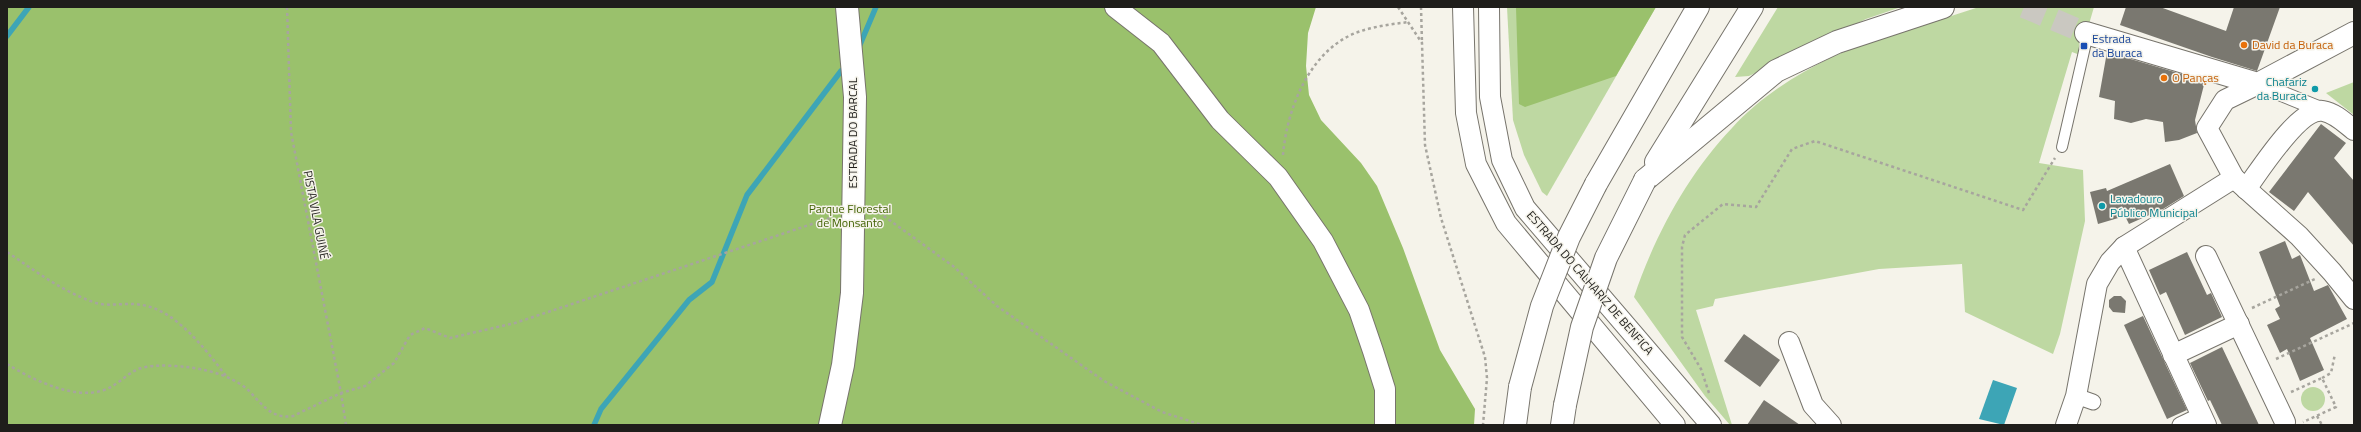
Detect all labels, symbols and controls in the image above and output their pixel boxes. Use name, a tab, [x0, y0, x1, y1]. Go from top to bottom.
place label: Estrada da Buraca	[2092, 29, 2142, 62]
place label: David da Buraca	[2252, 35, 2333, 54]
marker: David da Buraca	[2239, 40, 2249, 50]
marker: Estrada da Buraca	[2079, 41, 2089, 51]
place label: O Panças	[2172, 68, 2219, 87]
place label: Chafariz da Buraca	[2257, 72, 2307, 105]
marker: O Panças	[2159, 73, 2169, 83]
street label: ESTRADA DO BARCAL	[843, 77, 862, 188]
marker: Chafariz da Buraca	[2310, 84, 2320, 94]
street label: PISTA VILA GUINÉ	[299, 169, 335, 261]
place label: Lavadouro Público Municipal	[2110, 189, 2198, 222]
park label: Parque Florestal de Monsanto	[809, 199, 891, 232]
marker: Lavadouro Público Municipal	[2097, 201, 2107, 211]
street label: ESTRADA DO CALHARIZ DE BENFICA	[1522, 206, 1658, 359]

